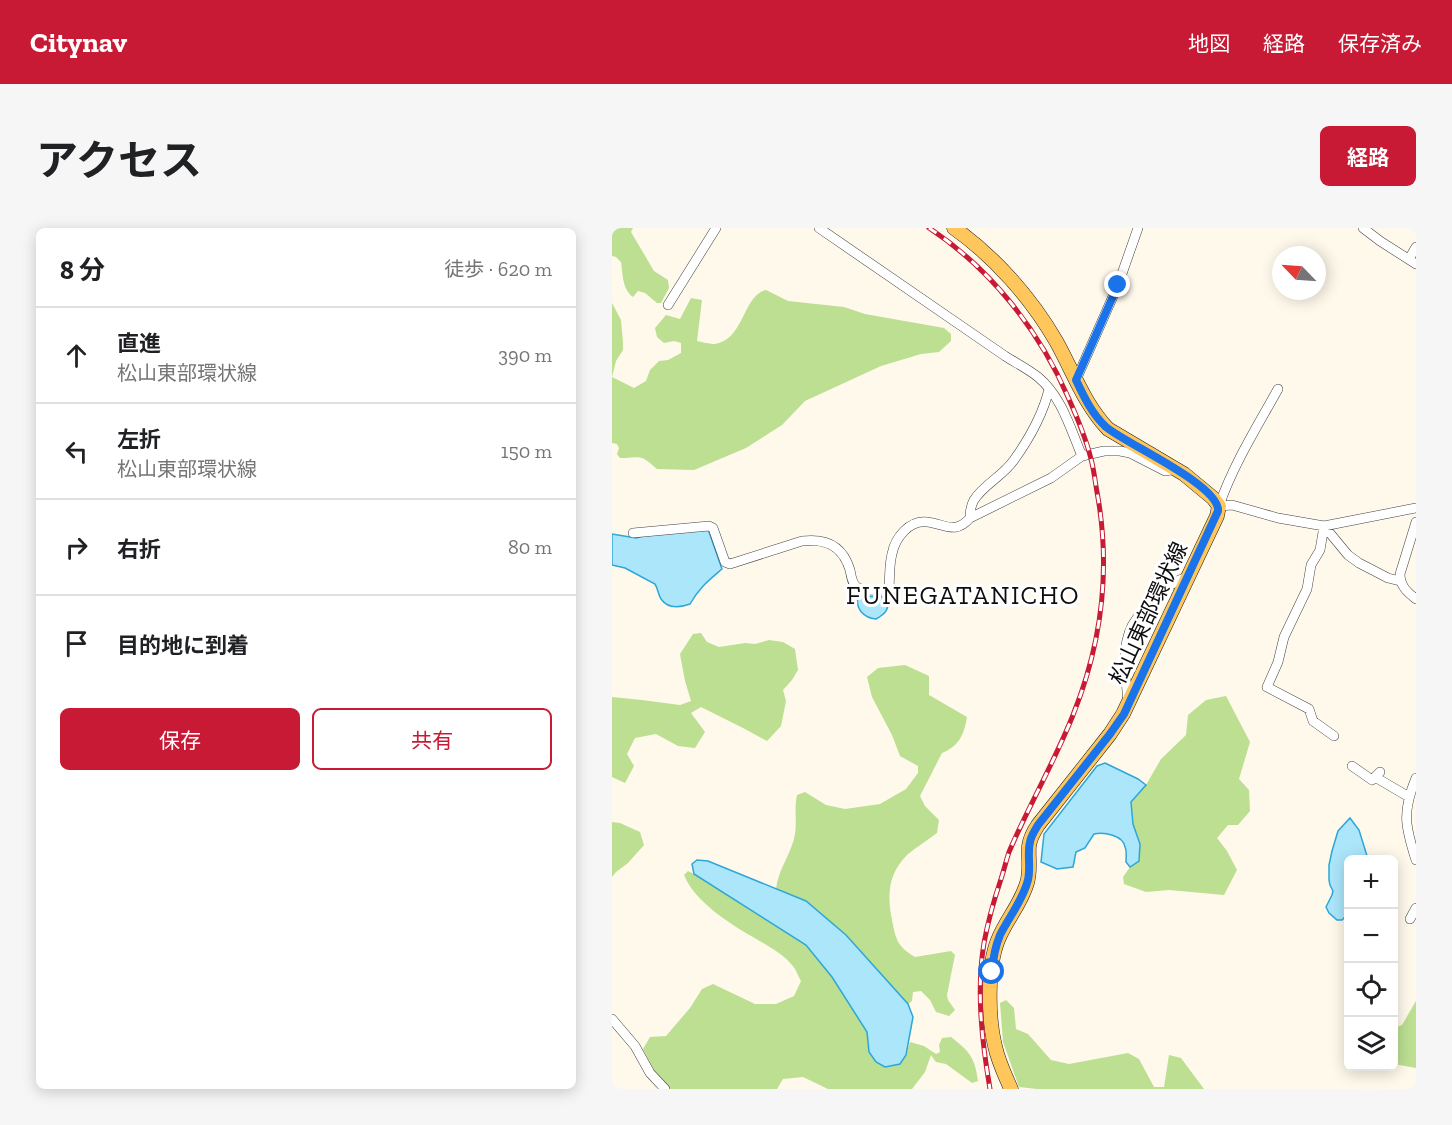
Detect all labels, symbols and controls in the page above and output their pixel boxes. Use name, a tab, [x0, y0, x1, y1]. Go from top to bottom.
text: Citynav	[30, 26, 127, 59]
text: 地図	[1188, 31, 1230, 56]
text: 経路	[1263, 31, 1305, 56]
text: 保存済み	[1338, 31, 1422, 56]
button: 経路	[1320, 126, 1416, 186]
text: アクセス	[36, 135, 202, 186]
north arrow	[1272, 246, 1326, 300]
text: 8 分	[60, 254, 105, 286]
text: 徒歩 · 620 m	[444, 257, 552, 281]
route end	[1104, 271, 1130, 297]
text: 直進	[117, 330, 161, 357]
icon: ahead	[60, 339, 93, 372]
text: 390 m	[498, 343, 552, 367]
text: 松山東部環状線	[117, 361, 257, 385]
text: 左折	[117, 426, 161, 453]
icon: left	[60, 435, 93, 468]
text: 150 m	[501, 439, 552, 463]
text: 松山東部環状線	[117, 457, 257, 481]
icon: right	[60, 531, 93, 564]
text: 80 m	[508, 535, 552, 559]
text: 右折	[117, 536, 161, 563]
street label: 松山東部環状線	[1104, 538, 1193, 689]
district label: FUNEGATANICHO	[846, 579, 1080, 611]
icon: arrive	[60, 627, 93, 660]
text: 目的地に到着	[117, 632, 249, 659]
button: 保存	[60, 708, 300, 770]
button: 共有	[312, 708, 552, 770]
map controls	[1344, 855, 1398, 1071]
button: +	[1344, 855, 1398, 909]
button: −	[1344, 909, 1398, 963]
route start	[978, 958, 1004, 984]
button: locate	[1344, 963, 1398, 1017]
button: layers	[1344, 1017, 1398, 1071]

